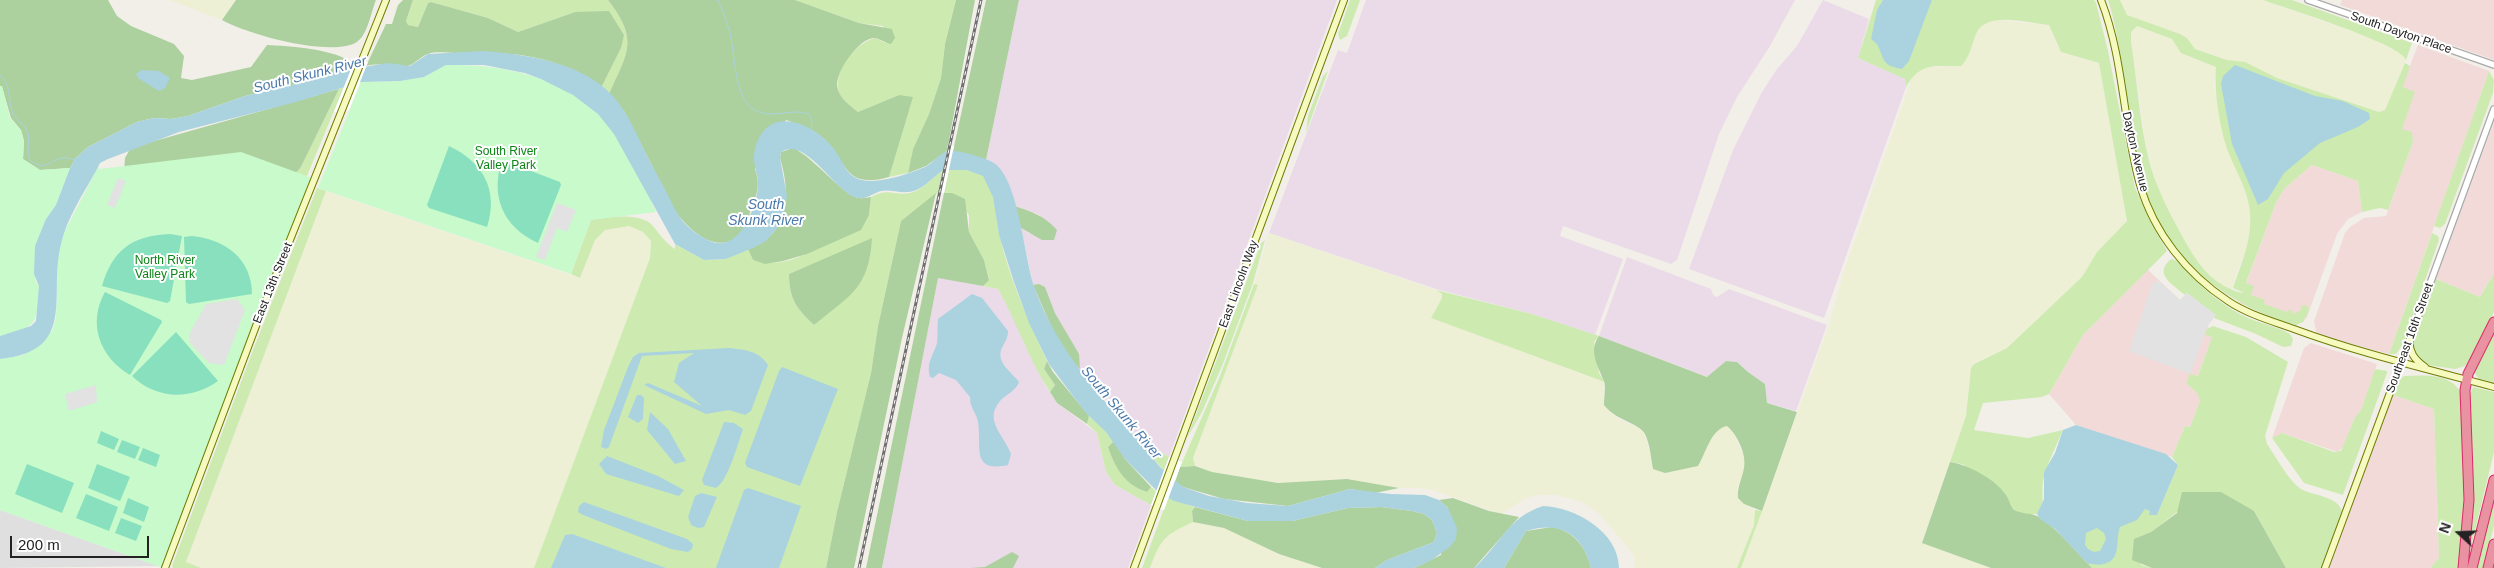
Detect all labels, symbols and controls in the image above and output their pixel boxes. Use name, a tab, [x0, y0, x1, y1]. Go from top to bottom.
street label: South Dayton Place	[2349, 9, 2453, 57]
water label: South Skunk River	[252, 53, 368, 97]
street label: Dayton Avenue	[2119, 111, 2151, 193]
park label: South River Valley Park	[475, 145, 537, 173]
water label: South Skunk River	[728, 197, 804, 230]
street label: East Lincoln Way	[1216, 238, 1262, 330]
street label: East 13th Street	[250, 240, 296, 326]
park label: North River Valley Park	[135, 254, 195, 282]
street label: Southeast 16th Street	[2383, 281, 2437, 395]
water label: South Skunk River	[1077, 363, 1165, 463]
north arrow	[2434, 508, 2484, 558]
text: N	[2436, 520, 2454, 535]
scale bar	[12, 526, 151, 558]
text: 200 m	[18, 536, 60, 553]

